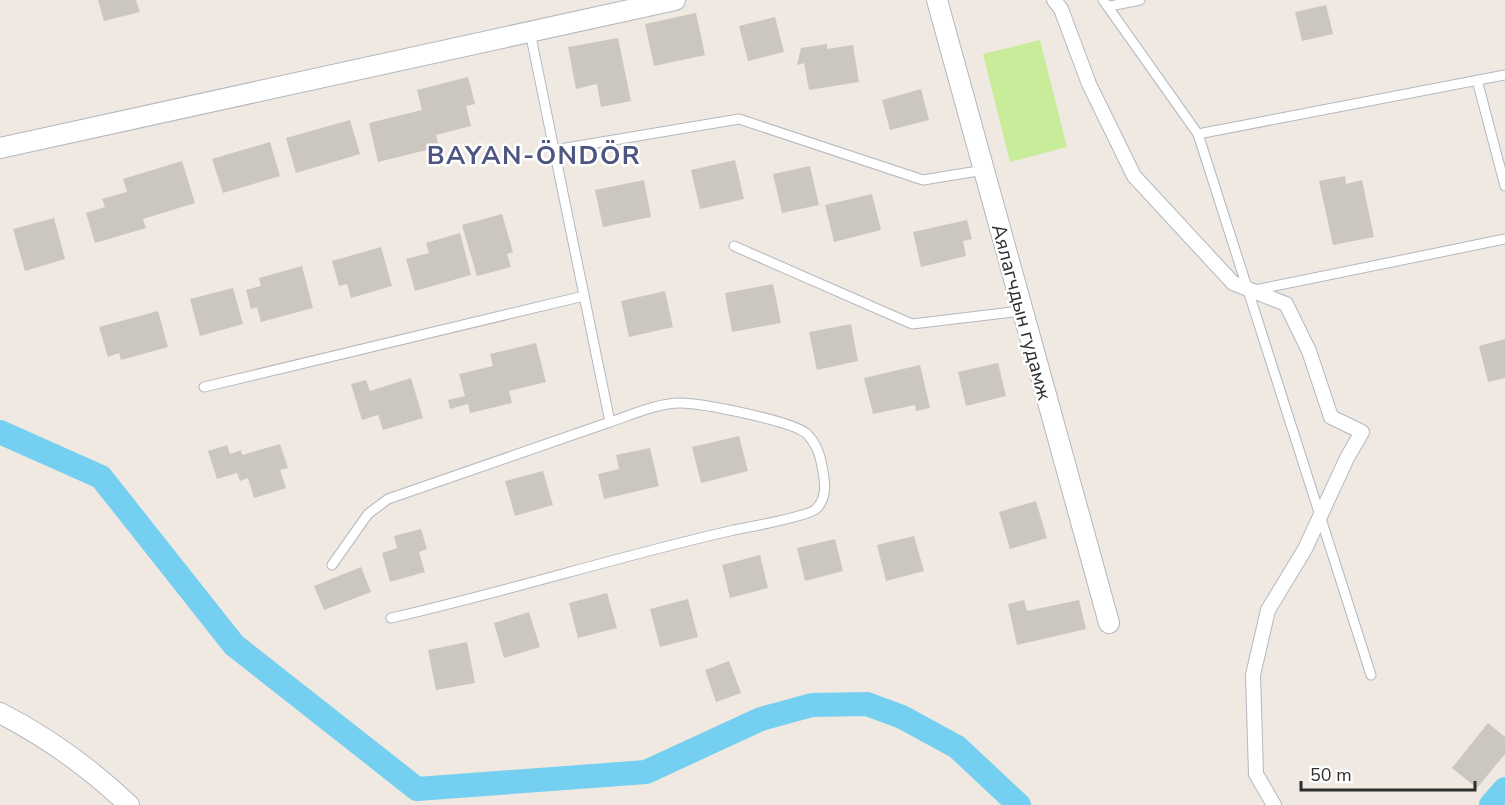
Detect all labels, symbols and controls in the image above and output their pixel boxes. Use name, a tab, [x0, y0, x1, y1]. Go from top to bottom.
district label: BAYAN-ÖNDÖR	[427, 138, 641, 173]
street label: Аялагчдын гудамж	[985, 221, 1058, 403]
scale bar	[1301, 754, 1475, 792]
text: 50 m	[1310, 763, 1352, 787]

